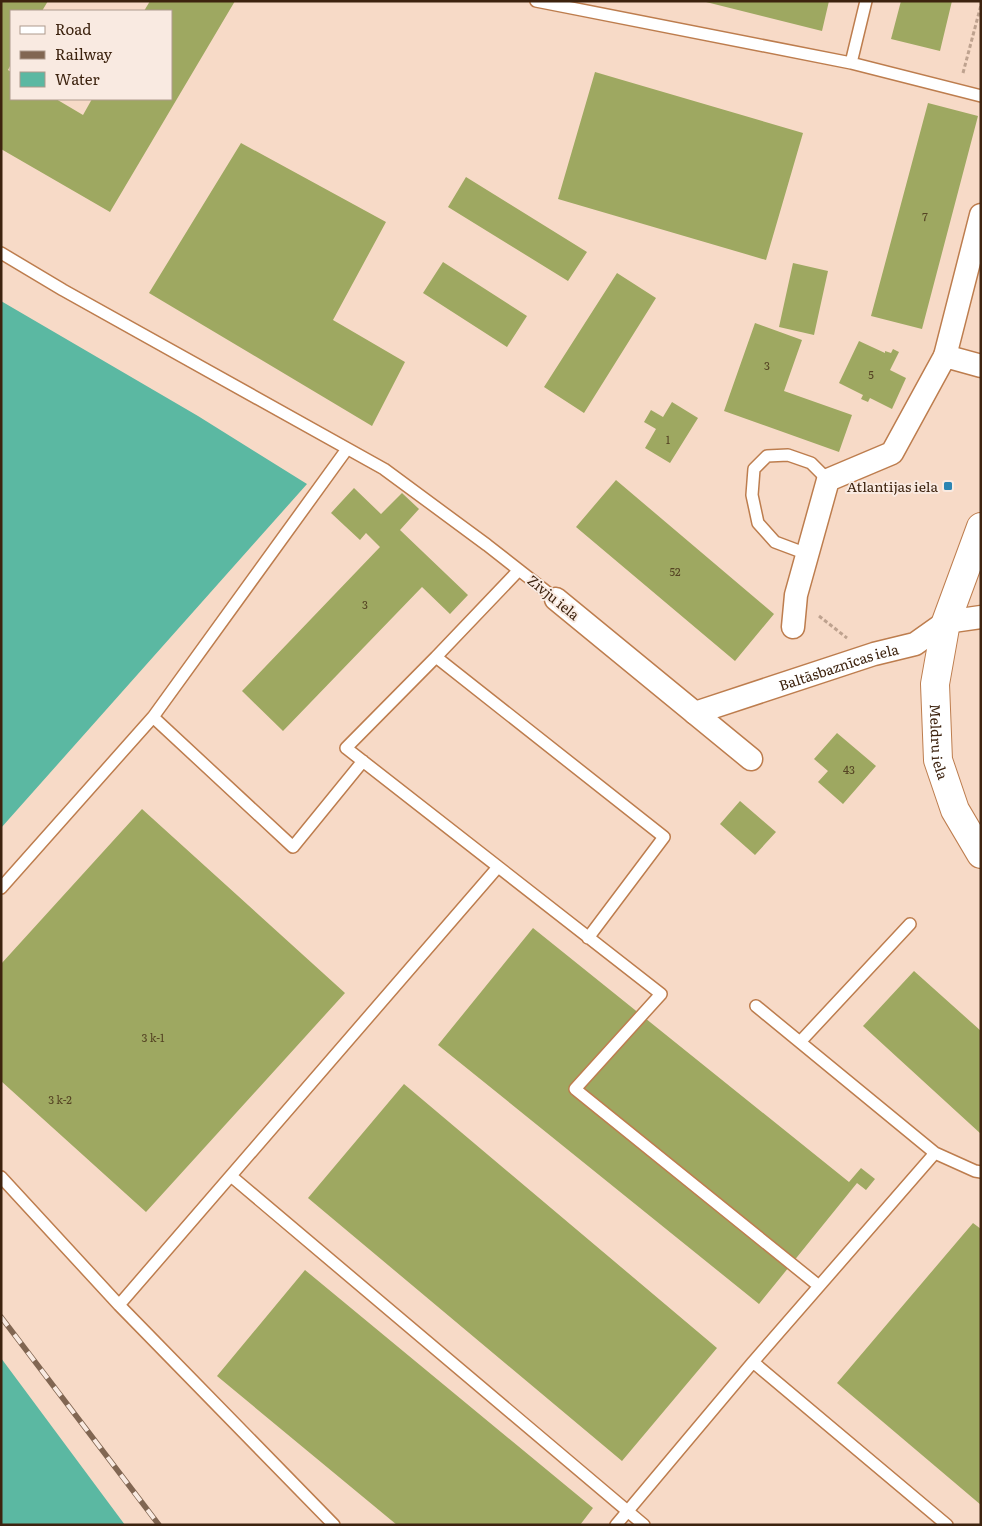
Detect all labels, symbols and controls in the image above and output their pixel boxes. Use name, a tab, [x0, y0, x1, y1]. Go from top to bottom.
legend	[10, 10, 172, 100]
text: Road	[55, 17, 91, 40]
text: Railway	[55, 42, 113, 65]
text: Water	[55, 67, 100, 90]
house number: 7	[922, 208, 928, 224]
house number: 3	[764, 357, 770, 373]
house number: 5	[868, 366, 874, 382]
house number: 1	[666, 431, 671, 447]
place label: Atlantijas iela	[847, 476, 938, 496]
marker: Atlantijas iela	[942, 480, 954, 492]
house number: 52	[669, 563, 681, 579]
street label: Zivju iela	[524, 570, 585, 624]
house number: 3	[362, 596, 368, 612]
street label: Baltāsbaznīcas iela	[776, 638, 901, 695]
street label: Meldru iela	[926, 703, 954, 782]
house number: 43	[843, 761, 855, 777]
house number: 3 k-1	[141, 1029, 165, 1045]
house number: 3 k-2	[48, 1091, 72, 1107]

